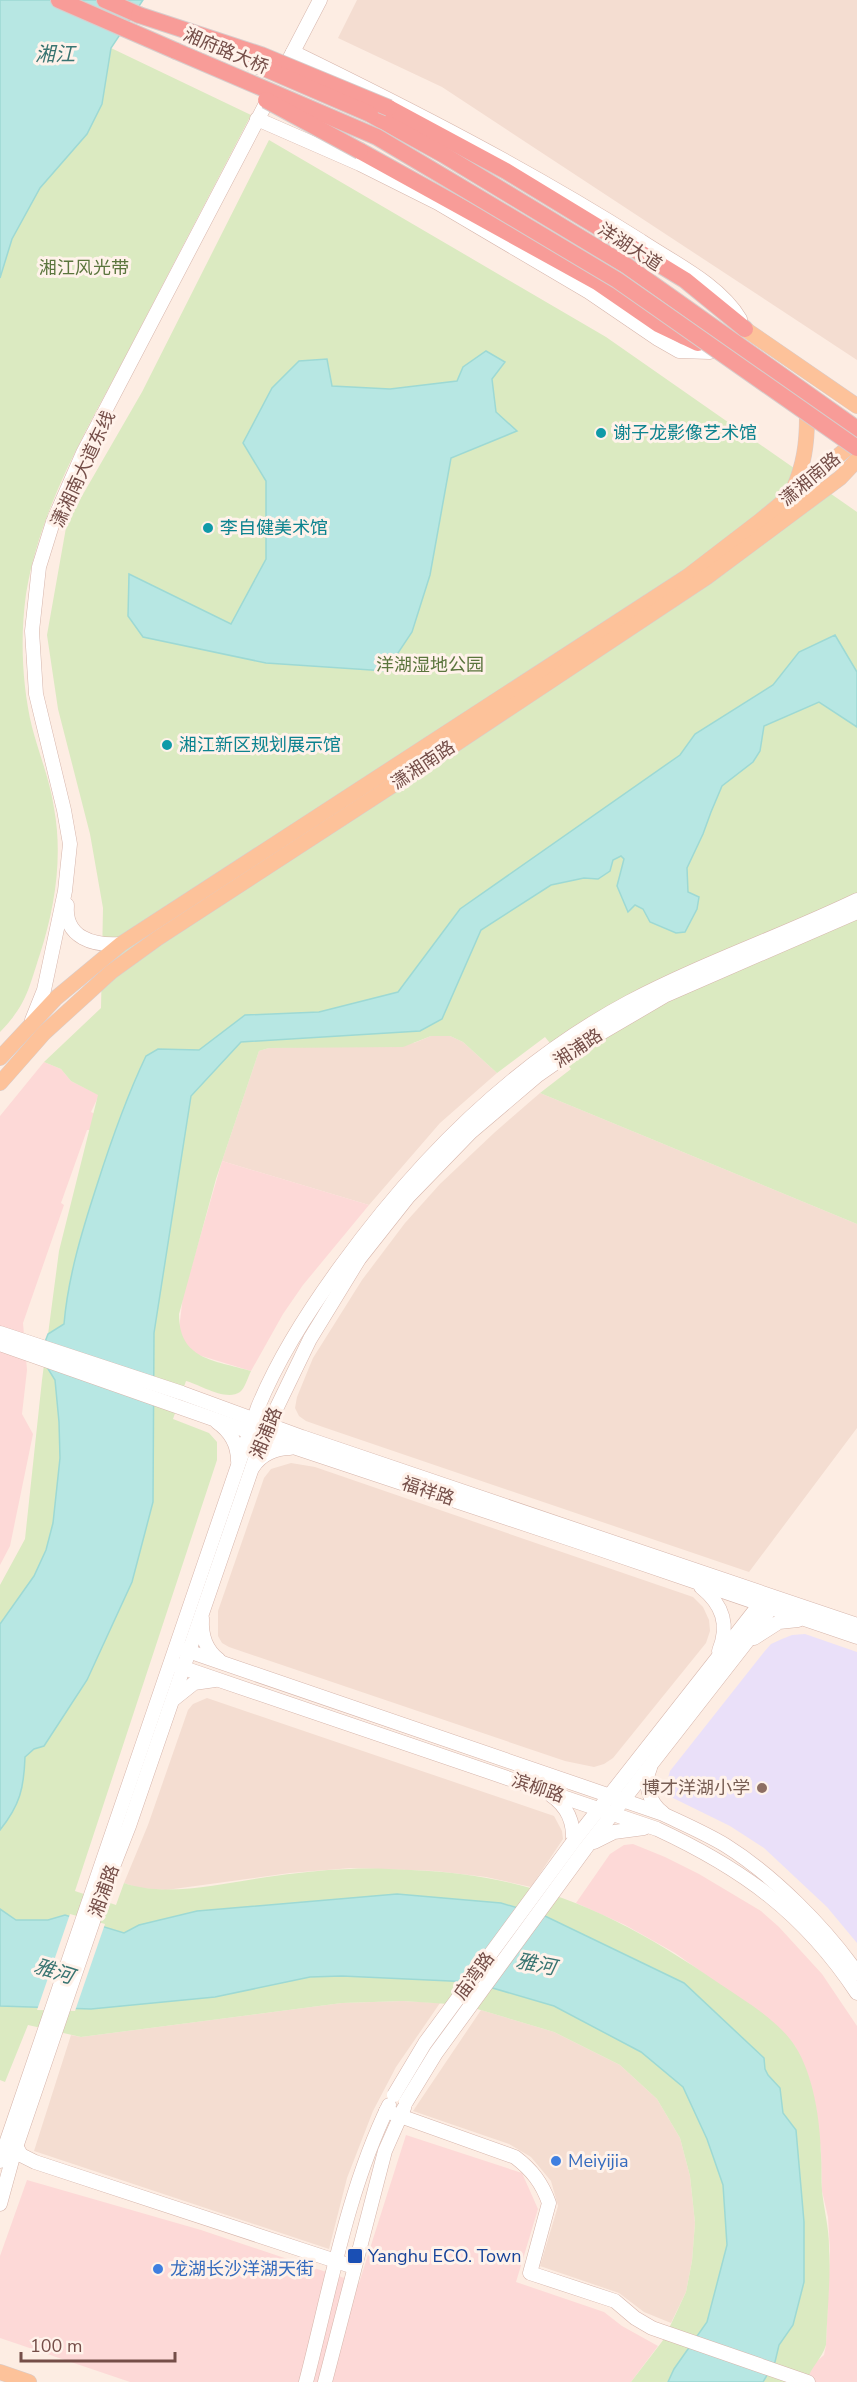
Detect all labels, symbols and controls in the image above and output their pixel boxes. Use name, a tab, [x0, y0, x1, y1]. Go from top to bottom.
street label: 湘府路大桥	[180, 22, 272, 80]
water label: 湘江	[35, 41, 77, 68]
street label: 洋湖大道	[593, 217, 667, 277]
park label: 湘江风光带	[39, 256, 129, 280]
street label: 潇湘南大道东线	[45, 407, 121, 531]
place label: 谢子龙影像艺术馆	[613, 421, 757, 445]
marker: 谢子龙影像艺术馆	[594, 426, 608, 440]
street label: 潇湘南路	[775, 447, 845, 511]
place label: 李自健美术馆	[220, 516, 328, 540]
marker: 李自健美术馆	[201, 521, 215, 535]
park label: 洋湖湿地公园	[376, 653, 484, 677]
place label: 湘江新区规划展示馆	[179, 733, 341, 757]
street label: 潇湘南路	[386, 735, 460, 795]
marker: 湘江新区规划展示馆	[160, 738, 174, 752]
street label: 湘浦路	[549, 1023, 607, 1073]
street label: 湘浦路	[245, 1403, 287, 1463]
street label: 福祥路	[399, 1471, 457, 1511]
street label: 滨柳路	[509, 1768, 567, 1808]
place label: 博才洋湖小学	[642, 1776, 750, 1800]
marker: 博才洋湖小学	[755, 1781, 769, 1795]
street label: 湘浦路	[83, 1862, 125, 1920]
street label: 庙湾路	[448, 1947, 500, 2005]
water label: 雅河	[514, 1947, 562, 1982]
water label: 雅河	[31, 1953, 81, 1991]
place label: Meiyijia	[568, 2149, 629, 2173]
marker: Meiyijia	[549, 2154, 563, 2168]
place label: Yanghu ECO. Town	[367, 2244, 521, 2268]
marker: Yanghu ECO. Town	[346, 2247, 364, 2265]
place label: 龙湖长沙洋湖天街	[170, 2257, 314, 2281]
marker: 龙湖长沙洋湖天街	[151, 2262, 165, 2276]
scale bar	[21, 2325, 176, 2363]
text: 100 m	[30, 2334, 82, 2358]

